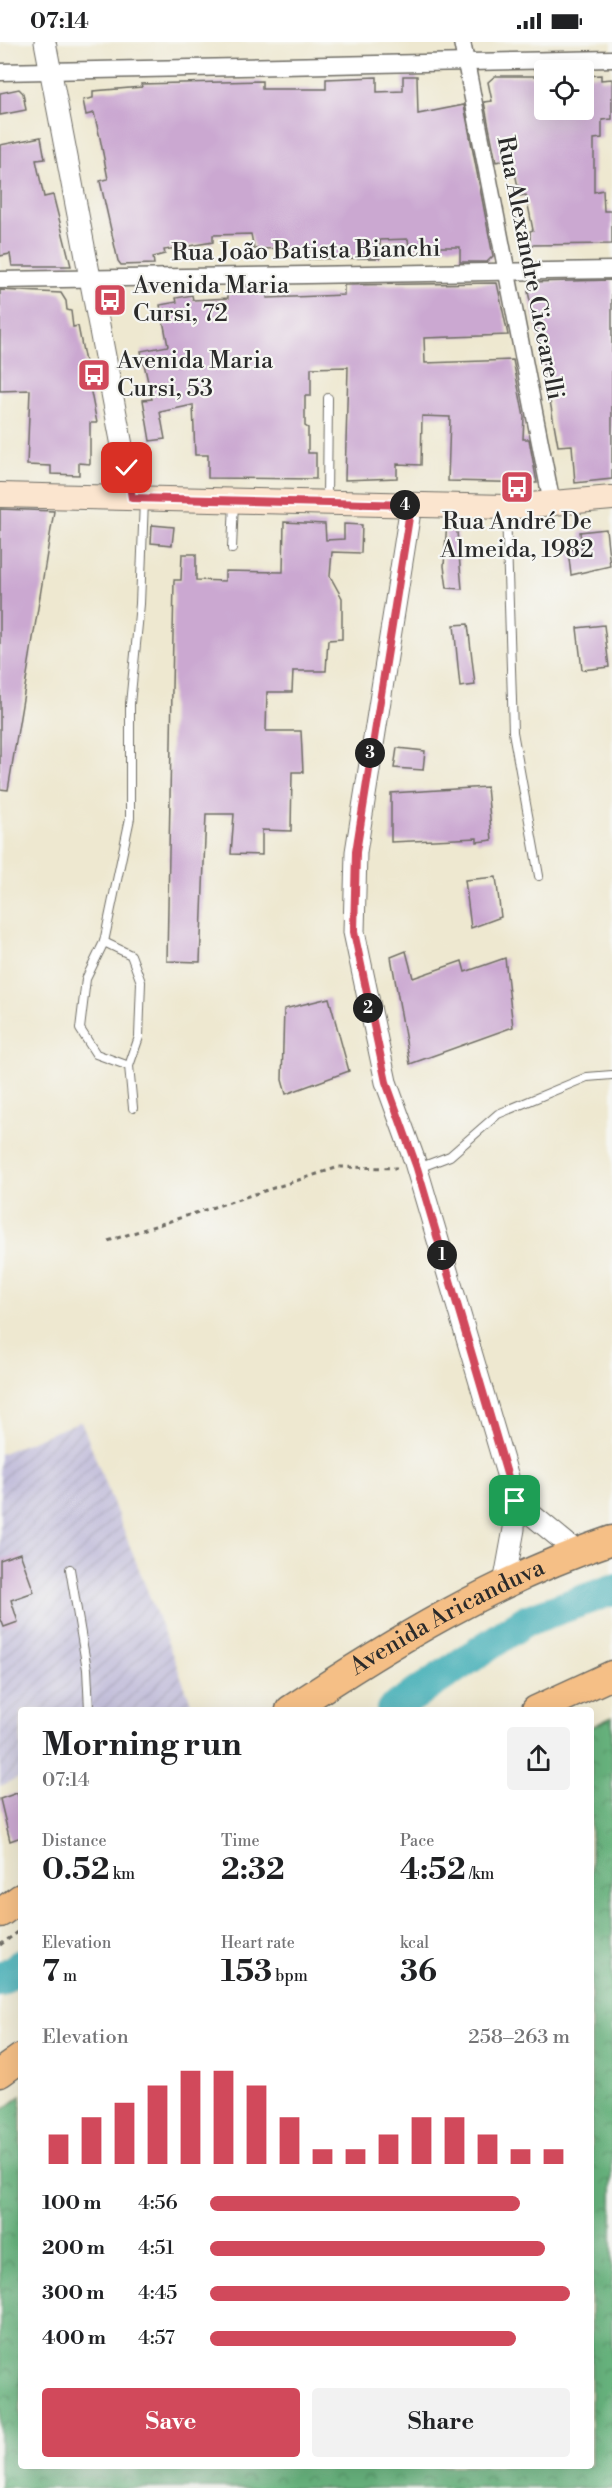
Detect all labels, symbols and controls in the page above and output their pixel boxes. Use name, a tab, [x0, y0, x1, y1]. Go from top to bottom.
text: 07:14	[30, 8, 89, 35]
map controls	[534, 60, 594, 120]
button: locate	[534, 60, 594, 120]
street label: Rua Alexandre Ciccarelli	[490, 134, 570, 403]
street label: Rua João Batista Bianchi	[171, 234, 441, 268]
place label: Avenida Maria Cursi, 72	[132, 271, 290, 329]
bus stop icon: Avenida Maria Cursi, 72	[92, 282, 128, 318]
place label: Avenida Maria Cursi, 53	[116, 346, 274, 404]
bus stop icon: Avenida Maria Cursi, 53	[76, 357, 112, 393]
pin	[101, 442, 152, 493]
icon: check	[110, 451, 143, 484]
bus stop icon: Rua André De Almeida, 1982	[499, 469, 535, 505]
pin: 4	[390, 490, 420, 520]
text: 4	[400, 495, 410, 515]
place label: Rua André De Almeida, 1982	[439, 507, 594, 565]
pin: 3	[355, 738, 385, 768]
text: 3	[365, 743, 375, 763]
pin: 2	[353, 993, 383, 1023]
text: 2	[363, 998, 373, 1018]
pin: 1	[427, 1240, 457, 1270]
text: 1	[438, 1245, 446, 1265]
pin	[489, 1475, 540, 1526]
icon: arrive	[498, 1484, 531, 1517]
street label: Avenida Aricanduva	[344, 1552, 550, 1683]
text: Morning run	[42, 1725, 242, 1766]
button: share	[507, 1727, 570, 1790]
text: 07:14	[42, 1768, 90, 1793]
text: Distance	[42, 1831, 107, 1851]
text: Time	[221, 1831, 260, 1851]
text: Pace	[400, 1831, 434, 1851]
text: 0.52	[42, 1851, 109, 1889]
text: 2:32	[221, 1851, 285, 1889]
text: 4:52	[400, 1851, 466, 1889]
text: km	[109, 1864, 135, 1884]
text: /km	[466, 1864, 494, 1884]
text: Elevation	[42, 1933, 111, 1953]
text: Heart rate	[221, 1933, 295, 1953]
text: kcal	[400, 1933, 429, 1953]
text: 7	[42, 1953, 60, 1991]
text: 153	[221, 1953, 272, 1991]
text: 36	[400, 1953, 437, 1991]
text: m	[60, 1966, 77, 1986]
text: bpm	[272, 1966, 308, 1986]
text: Elevation	[42, 2025, 129, 2050]
text: 258–263 m	[468, 2025, 570, 2050]
text: 100 m	[42, 2191, 101, 2216]
text: 4:56	[138, 2191, 178, 2216]
text: 200 m	[42, 2236, 105, 2261]
text: 4:51	[138, 2236, 174, 2261]
text: 300 m	[42, 2281, 105, 2306]
text: 4:45	[138, 2281, 177, 2306]
text: 400 m	[42, 2326, 106, 2351]
text: 4:57	[138, 2326, 175, 2351]
button: Save	[42, 2388, 300, 2457]
button: Share	[312, 2388, 570, 2457]

